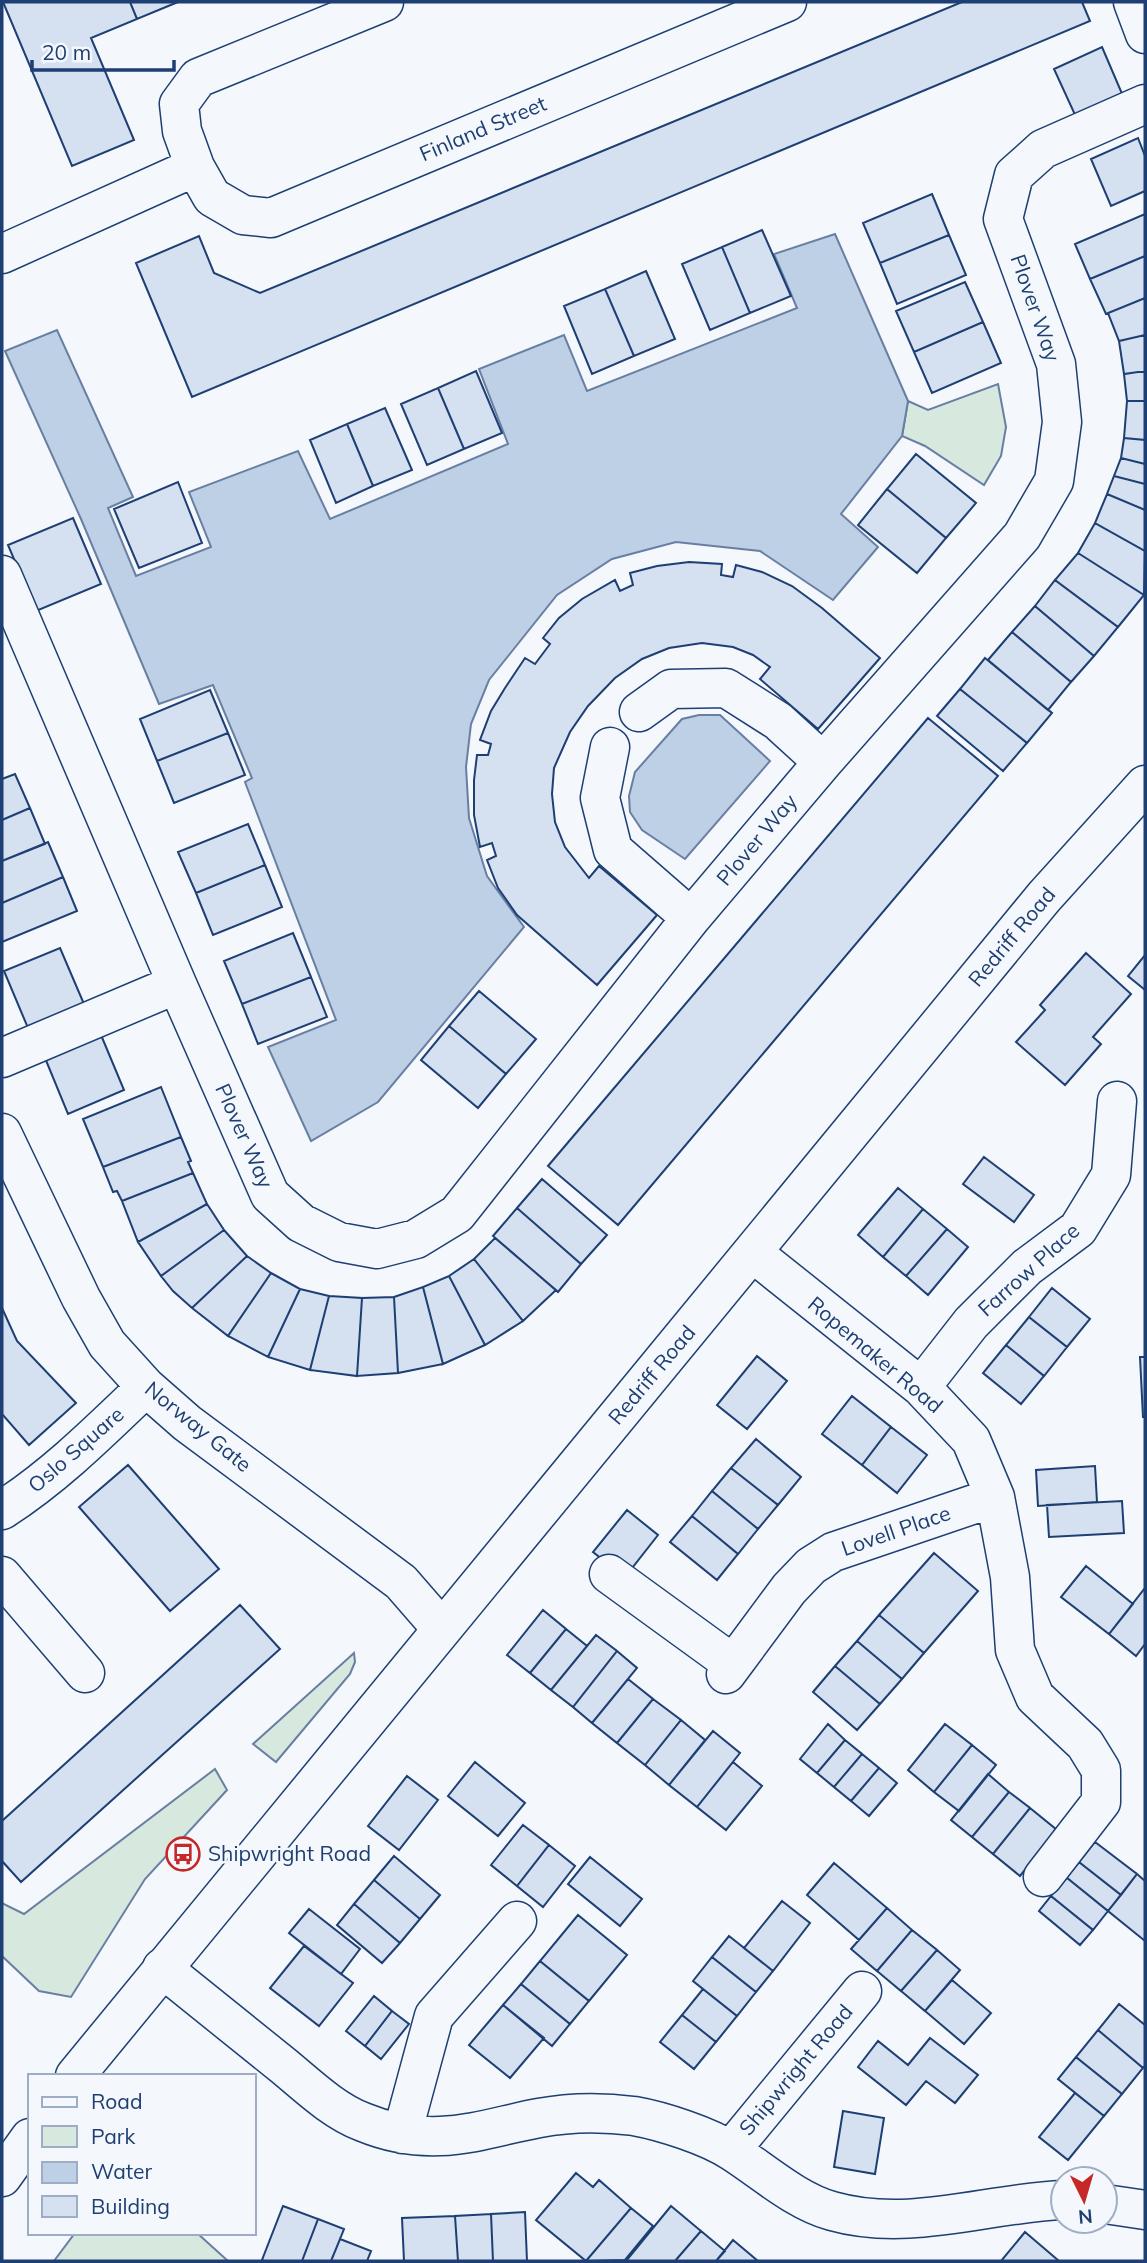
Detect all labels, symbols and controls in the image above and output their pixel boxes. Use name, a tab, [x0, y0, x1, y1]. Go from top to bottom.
scale bar	[32, 28, 173, 72]
text: 20 m	[42, 39, 91, 65]
street label: Finland Street	[415, 90, 550, 166]
street label: Plover Way	[1005, 251, 1066, 365]
street label: Plover Way	[710, 788, 802, 891]
street label: Redriff Road	[962, 881, 1060, 991]
street label: Plover Way	[210, 1079, 280, 1192]
street label: Farrow Place	[972, 1217, 1084, 1322]
street label: Ropemaker Road	[803, 1290, 948, 1418]
street label: Redriff Road	[602, 1319, 700, 1429]
street label: Norway Gate	[140, 1375, 257, 1477]
street label: Oslo Square	[22, 1401, 129, 1498]
street label: Lovell Place	[838, 1499, 954, 1561]
bus stop icon: Shipwright Road	[164, 1835, 202, 1873]
place label: Shipwright Road	[208, 1840, 371, 1866]
street label: Shipwright Road	[733, 1999, 858, 2140]
legend	[28, 2074, 256, 2235]
text: Road	[91, 2088, 142, 2114]
text: Park	[91, 2123, 135, 2149]
text: Water	[91, 2158, 152, 2184]
north arrow	[1049, 2165, 1119, 2235]
text: Building	[91, 2193, 170, 2219]
text: N	[1077, 2204, 1094, 2230]

